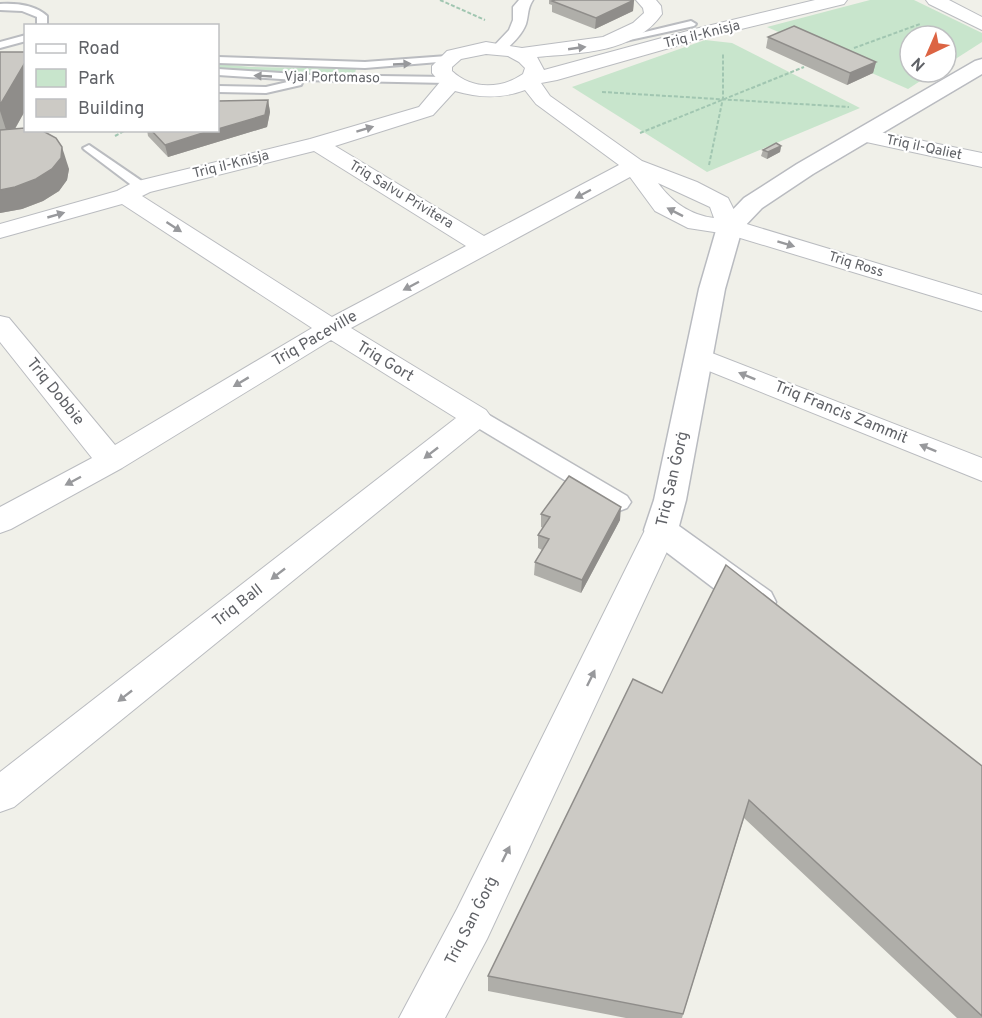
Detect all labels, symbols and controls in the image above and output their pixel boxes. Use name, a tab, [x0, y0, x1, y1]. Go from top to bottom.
street label: Triq il-Knisja	[662, 17, 742, 53]
legend	[24, 24, 219, 132]
north arrow	[898, 24, 958, 84]
text: Road	[78, 38, 120, 61]
one-way arrow	[568, 43, 587, 52]
text: N	[908, 52, 930, 75]
one-way arrow	[392, 59, 411, 68]
text: Park	[78, 68, 115, 91]
street label: Vjal Portomaso	[284, 69, 380, 87]
one-way arrow	[254, 71, 273, 80]
text: Building	[78, 98, 144, 121]
one-way arrow	[356, 124, 374, 133]
street label: Triq il-Qaliet	[885, 132, 963, 164]
street label: Triq il-Knisja	[191, 147, 271, 183]
street label: Triq Salvu Privitera	[346, 157, 456, 233]
one-way arrow	[574, 189, 591, 199]
one-way arrow	[666, 207, 683, 217]
one-way arrow	[47, 210, 65, 219]
one-way arrow	[166, 222, 182, 233]
one-way arrow	[777, 240, 795, 249]
street label: Triq Ross	[826, 249, 886, 281]
one-way arrow	[402, 281, 419, 291]
street label: Triq Paceville	[269, 307, 361, 371]
street label: Triq Gort	[353, 337, 417, 387]
street label: Triq Dobbie	[22, 354, 88, 430]
one-way arrow	[737, 370, 755, 380]
one-way arrow	[233, 377, 249, 388]
street label: Triq Francis Zammit	[771, 377, 911, 449]
street label: Triq San Ġorġ	[650, 429, 694, 528]
one-way arrow	[918, 443, 936, 453]
one-way arrow	[423, 447, 438, 459]
one-way arrow	[65, 476, 82, 486]
one-way arrow	[270, 568, 286, 581]
street label: Triq Ball	[209, 580, 267, 632]
one-way arrow	[586, 670, 595, 687]
one-way arrow	[117, 689, 133, 702]
one-way arrow	[501, 846, 511, 863]
street label: Triq San Ġorġ	[439, 872, 503, 969]

